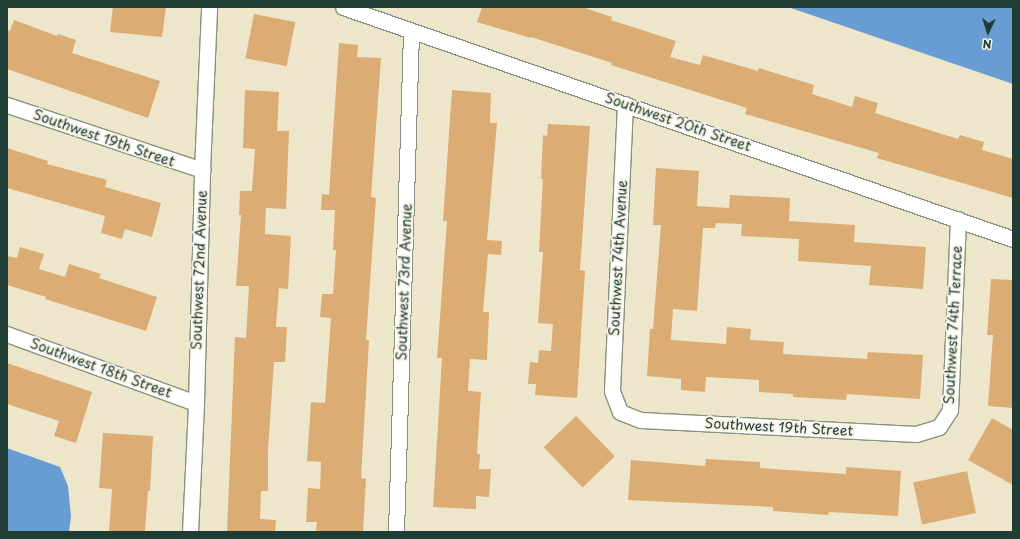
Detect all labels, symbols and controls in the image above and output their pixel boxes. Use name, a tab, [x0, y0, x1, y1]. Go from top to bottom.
north arrow	[968, 12, 1008, 52]
text: N	[982, 36, 992, 53]
street label: Southwest 20th Street	[603, 89, 753, 155]
street label: Southwest 19th Street	[31, 106, 177, 170]
street label: Southwest 74th Avenue	[605, 179, 631, 337]
street label: Southwest 72nd Avenue	[188, 190, 210, 350]
street label: Southwest 73rd Avenue	[393, 203, 415, 361]
street label: Southwest 74th Terrace	[940, 245, 966, 405]
street label: Southwest 18th Street	[28, 335, 174, 401]
street label: Southwest 19th Street	[705, 415, 853, 439]

